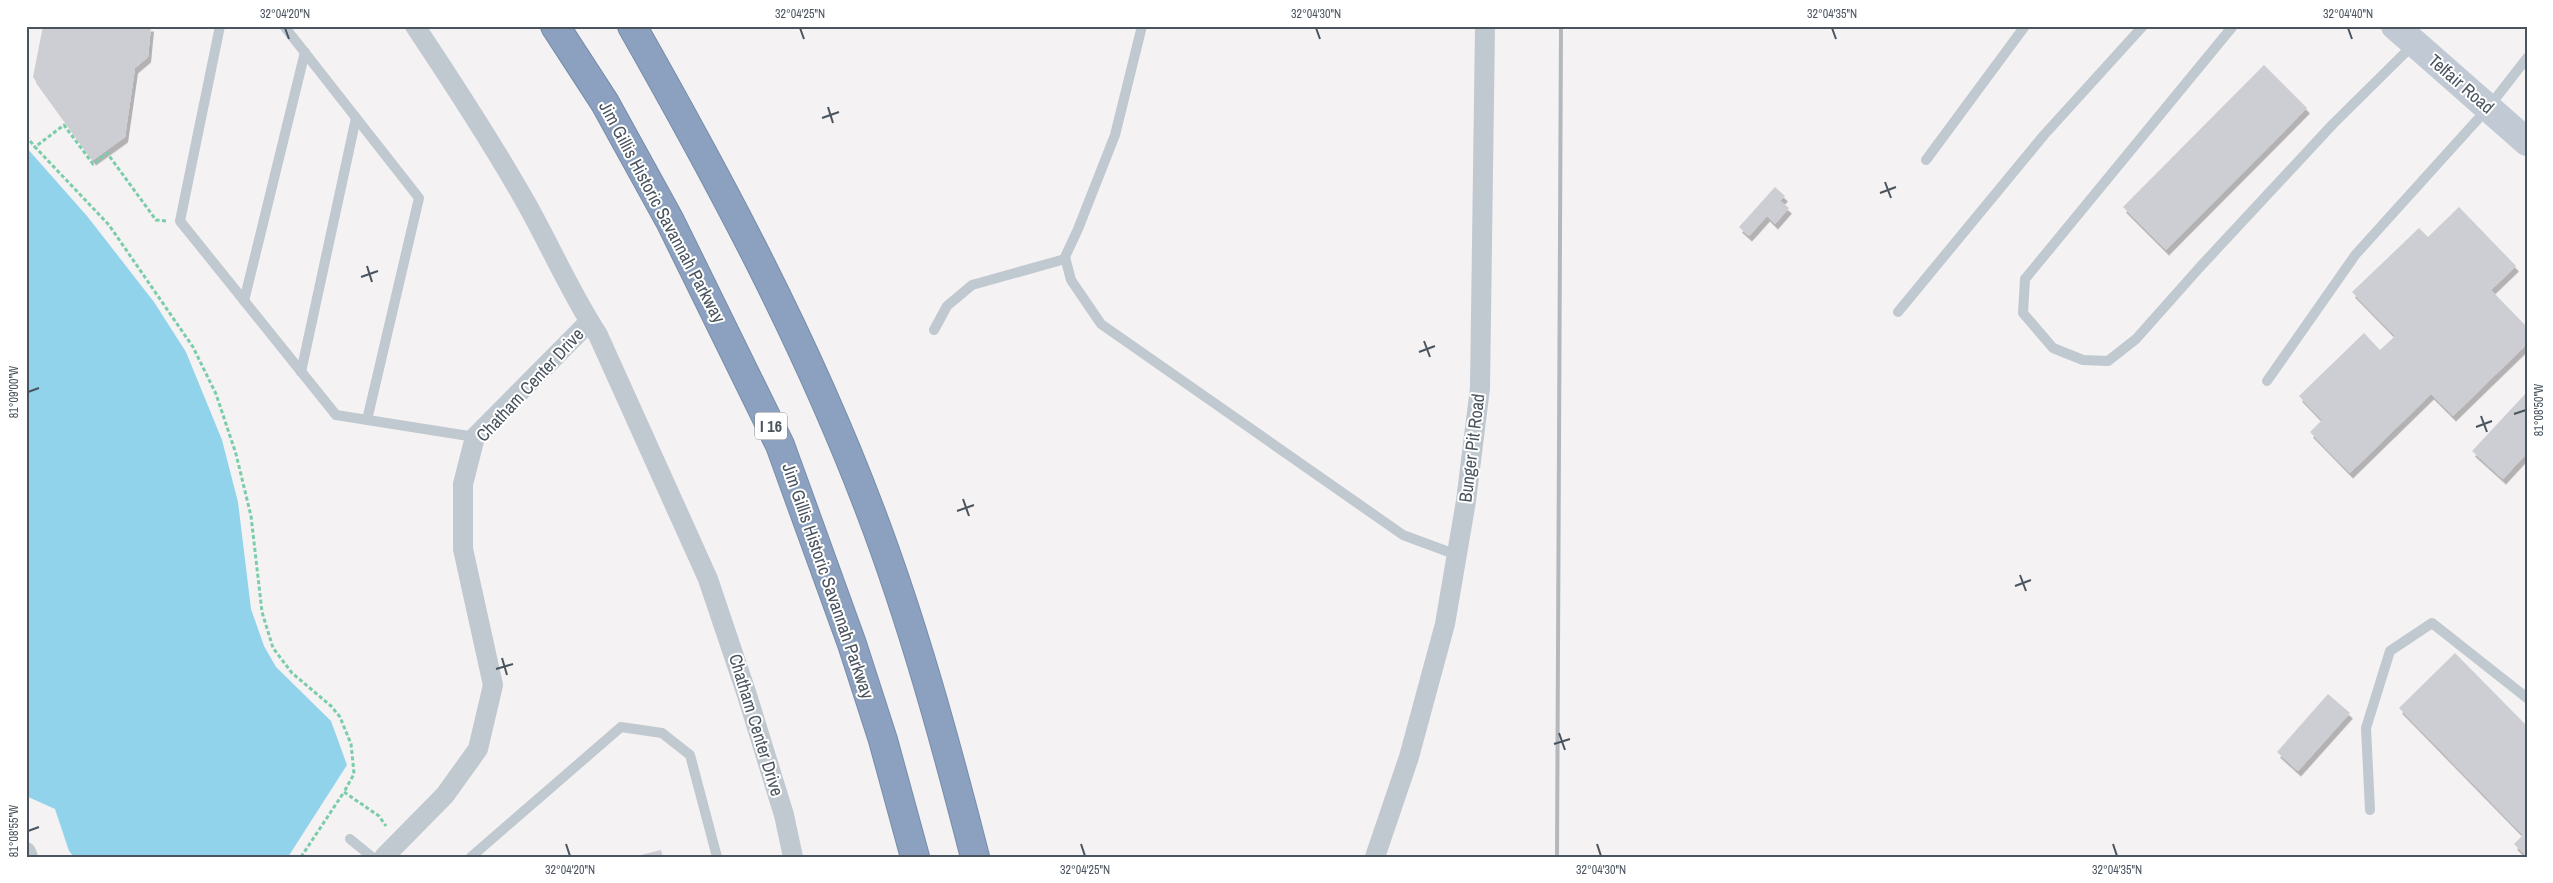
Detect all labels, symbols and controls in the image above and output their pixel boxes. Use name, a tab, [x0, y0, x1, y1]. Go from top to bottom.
text: 32°04'20"N	[260, 6, 310, 22]
text: 32°04'25"N	[775, 6, 825, 22]
text: 32°04'30"N	[1291, 6, 1341, 22]
text: 32°04'35"N	[1807, 6, 1857, 22]
text: 32°04'40"N	[2323, 6, 2373, 22]
street label: Telfair Road	[2423, 48, 2500, 119]
street label: Jim Gillis Historic Savannah Parkway	[593, 97, 732, 328]
street label: Chatham Center Drive	[470, 322, 589, 447]
text: 81°09'00"W	[6, 365, 22, 418]
text: 81°08'50"W	[2531, 383, 2547, 436]
street label: Bunger Pit Road	[1452, 392, 1491, 504]
road number: I 16	[755, 412, 787, 440]
street label: Jim Gillis Historic Savannah Parkway	[776, 460, 881, 703]
street label: Chatham Center Drive	[723, 651, 790, 799]
text: 81°08'55"W	[6, 804, 22, 857]
text: 32°04'20"N	[545, 862, 595, 878]
text: 32°04'25"N	[1060, 862, 1110, 878]
text: 32°04'30"N	[1576, 862, 1626, 878]
text: 32°04'35"N	[2092, 862, 2142, 878]

